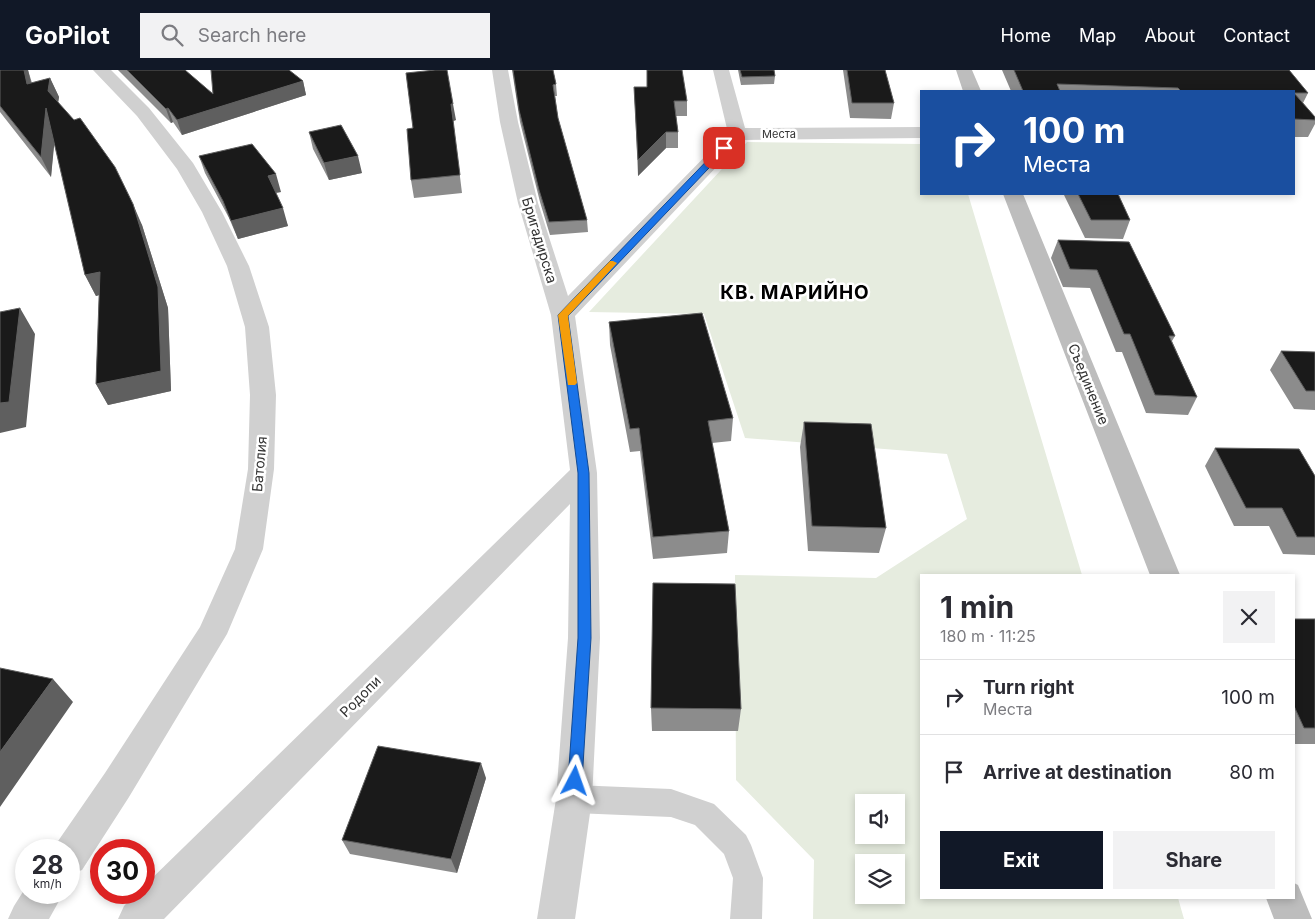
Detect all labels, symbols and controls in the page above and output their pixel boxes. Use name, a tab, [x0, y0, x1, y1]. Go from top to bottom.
search box	[140, 13, 490, 58]
text: GoPilot	[25, 21, 110, 50]
icon: search	[158, 21, 186, 49]
text: Search here	[198, 24, 306, 47]
text: Home	[1001, 25, 1051, 46]
text: Map	[1079, 25, 1116, 46]
text: About	[1144, 25, 1195, 46]
text: Contact	[1223, 25, 1290, 46]
text: 100 m	[1023, 109, 1126, 151]
icon: right	[940, 110, 1005, 175]
pin	[703, 127, 745, 169]
street label: Места	[762, 127, 796, 141]
icon: arrive	[710, 134, 738, 162]
text: Места	[1023, 151, 1091, 177]
street label: Бригадирска	[519, 195, 561, 285]
district label: КВ. МАРИЙНО	[720, 280, 870, 304]
street label: Съединение	[1065, 341, 1113, 427]
street label: Батолия	[248, 436, 270, 492]
text: 1 min	[940, 589, 1014, 625]
button: close	[1223, 591, 1275, 643]
text: 180 m · 11:25	[940, 626, 1036, 646]
street label: Родопи	[336, 672, 384, 720]
text: Turn right	[983, 676, 1074, 699]
icon: right	[940, 683, 968, 711]
text: 100 m	[1221, 686, 1275, 709]
text: Места	[983, 699, 1032, 719]
position arrow	[548, 754, 600, 806]
icon: arrive	[940, 758, 968, 786]
text: Arrive at destination	[983, 761, 1172, 784]
text: 80 m	[1229, 761, 1275, 784]
map controls	[855, 794, 905, 904]
button: sound	[855, 794, 905, 844]
button: Exit	[940, 831, 1103, 889]
button: Share	[1113, 831, 1275, 889]
speed limit sign: 30	[90, 839, 155, 904]
text: 28	[31, 850, 64, 880]
button: layers	[855, 854, 905, 904]
text: km/h	[33, 876, 62, 891]

